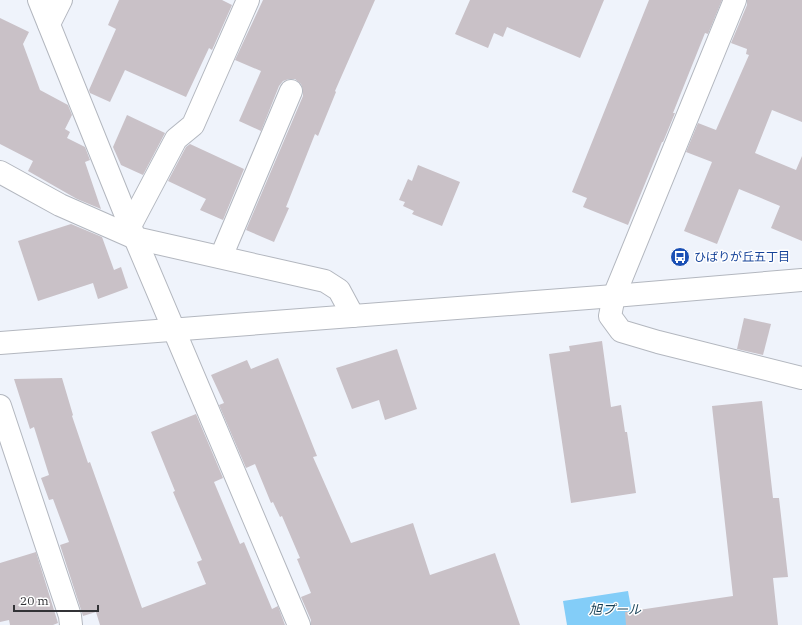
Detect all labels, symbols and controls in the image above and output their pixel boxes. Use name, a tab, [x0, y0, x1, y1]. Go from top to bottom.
bus stop icon: ひばりが丘五丁目	[669, 246, 691, 268]
place label: ひばりが丘五丁目	[694, 249, 790, 264]
scale bar	[14, 587, 98, 613]
text: 20 m	[20, 593, 49, 608]
water label: 旭プール	[589, 601, 642, 618]

